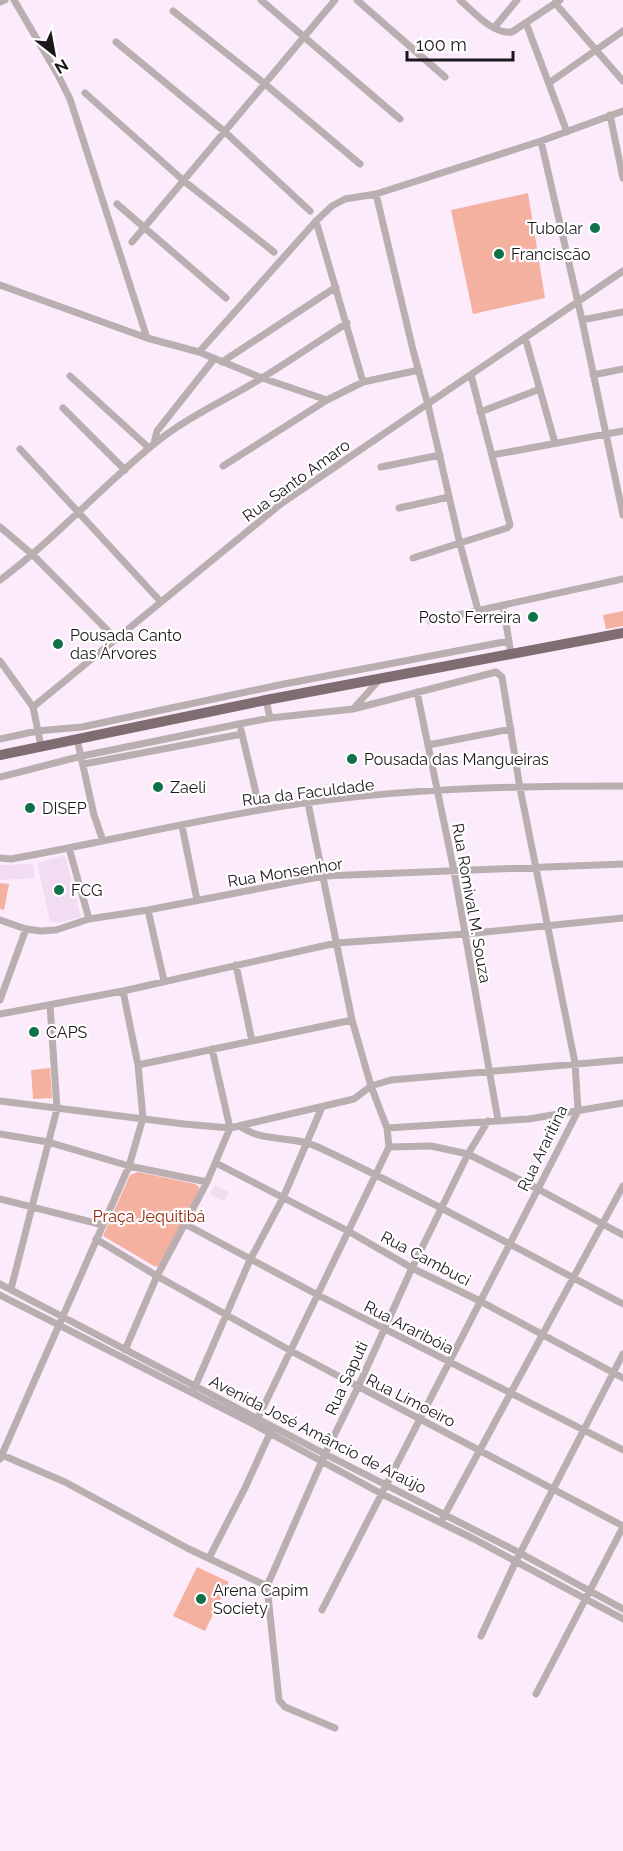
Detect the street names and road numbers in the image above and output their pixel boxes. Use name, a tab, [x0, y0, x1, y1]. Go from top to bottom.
street label: Rua Santo Amaro	[239, 435, 354, 526]
street label: Rua da Faculdade	[241, 775, 375, 810]
street label: Rua Romival M. Souza	[448, 822, 495, 984]
street label: Rua Monsenhor	[226, 854, 344, 891]
street label: Rua Araritina	[513, 1102, 571, 1194]
street label: Rua Cambuci	[378, 1227, 474, 1290]
street label: Rua Araribóia	[361, 1297, 457, 1358]
street label: Rua Saputi	[321, 1338, 372, 1418]
street label: Rua Limoeiro	[363, 1370, 458, 1431]
street label: Avenida José Amâncio de Araújo	[206, 1371, 429, 1498]

